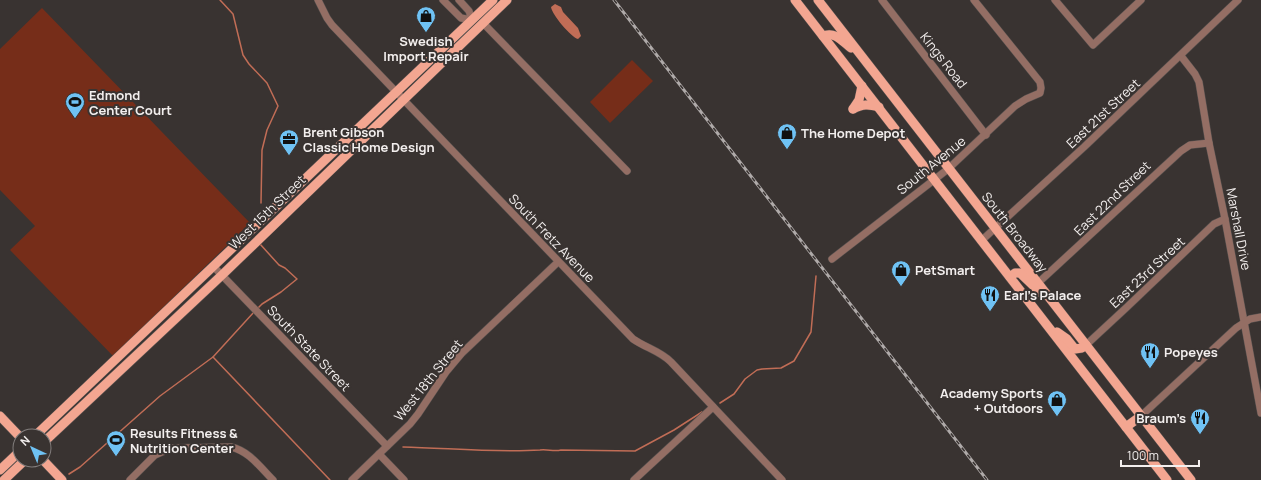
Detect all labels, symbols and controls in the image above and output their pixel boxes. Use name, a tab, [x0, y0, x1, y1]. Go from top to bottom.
shop icon: Swedish Import Repair	[415, 5, 437, 33]
street label: Kings Road	[916, 28, 972, 92]
place label: Swedish Import Repair	[383, 32, 469, 65]
street label: East 21st Street	[1062, 74, 1144, 152]
place label: Edmond Center Court	[89, 86, 172, 119]
sports icon: Edmond Center Court	[64, 91, 86, 119]
shop icon: The Home Depot	[776, 122, 798, 150]
place label: Brent Gibson Classic Home Design	[303, 123, 435, 156]
place label: The Home Depot	[801, 124, 906, 142]
office icon: Brent Gibson Classic Home Design	[278, 128, 300, 156]
street label: South Avenue	[893, 131, 969, 198]
street label: East 22nd Street	[1070, 157, 1154, 239]
street label: West 15th Street	[225, 171, 309, 253]
street label: Marshall Drive	[1222, 186, 1256, 272]
street label: South Broadway	[978, 188, 1052, 276]
street label: South Fretz Avenue	[505, 190, 599, 287]
street label: East 23rd Street	[1105, 232, 1189, 312]
shop icon: PetSmart	[890, 259, 912, 287]
place label: PetSmart	[915, 261, 976, 279]
restaurant icon: Earl's Palace	[979, 284, 1001, 312]
place label: Earl's Palace	[1004, 286, 1082, 304]
street label: South State Street	[263, 301, 355, 395]
street label: West 18th Street	[390, 335, 466, 425]
restaurant icon: Popeyes	[1139, 341, 1161, 369]
place label: Popeyes	[1164, 343, 1218, 361]
place label: Academy Sports + Outdoors	[940, 384, 1043, 417]
shop icon: Academy Sports + Outdoors	[1046, 389, 1068, 417]
restaurant icon: Braum’s	[1189, 407, 1211, 435]
place label: Braum’s	[1136, 409, 1186, 427]
place label: Results Fitness & Nutrition Center	[130, 424, 238, 457]
north arrow	[12, 428, 52, 468]
sports icon: Results Fitness & Nutrition Center	[105, 429, 127, 457]
text: N	[17, 432, 33, 449]
scale bar	[1121, 442, 1199, 468]
text: 100 m	[1127, 447, 1159, 464]

